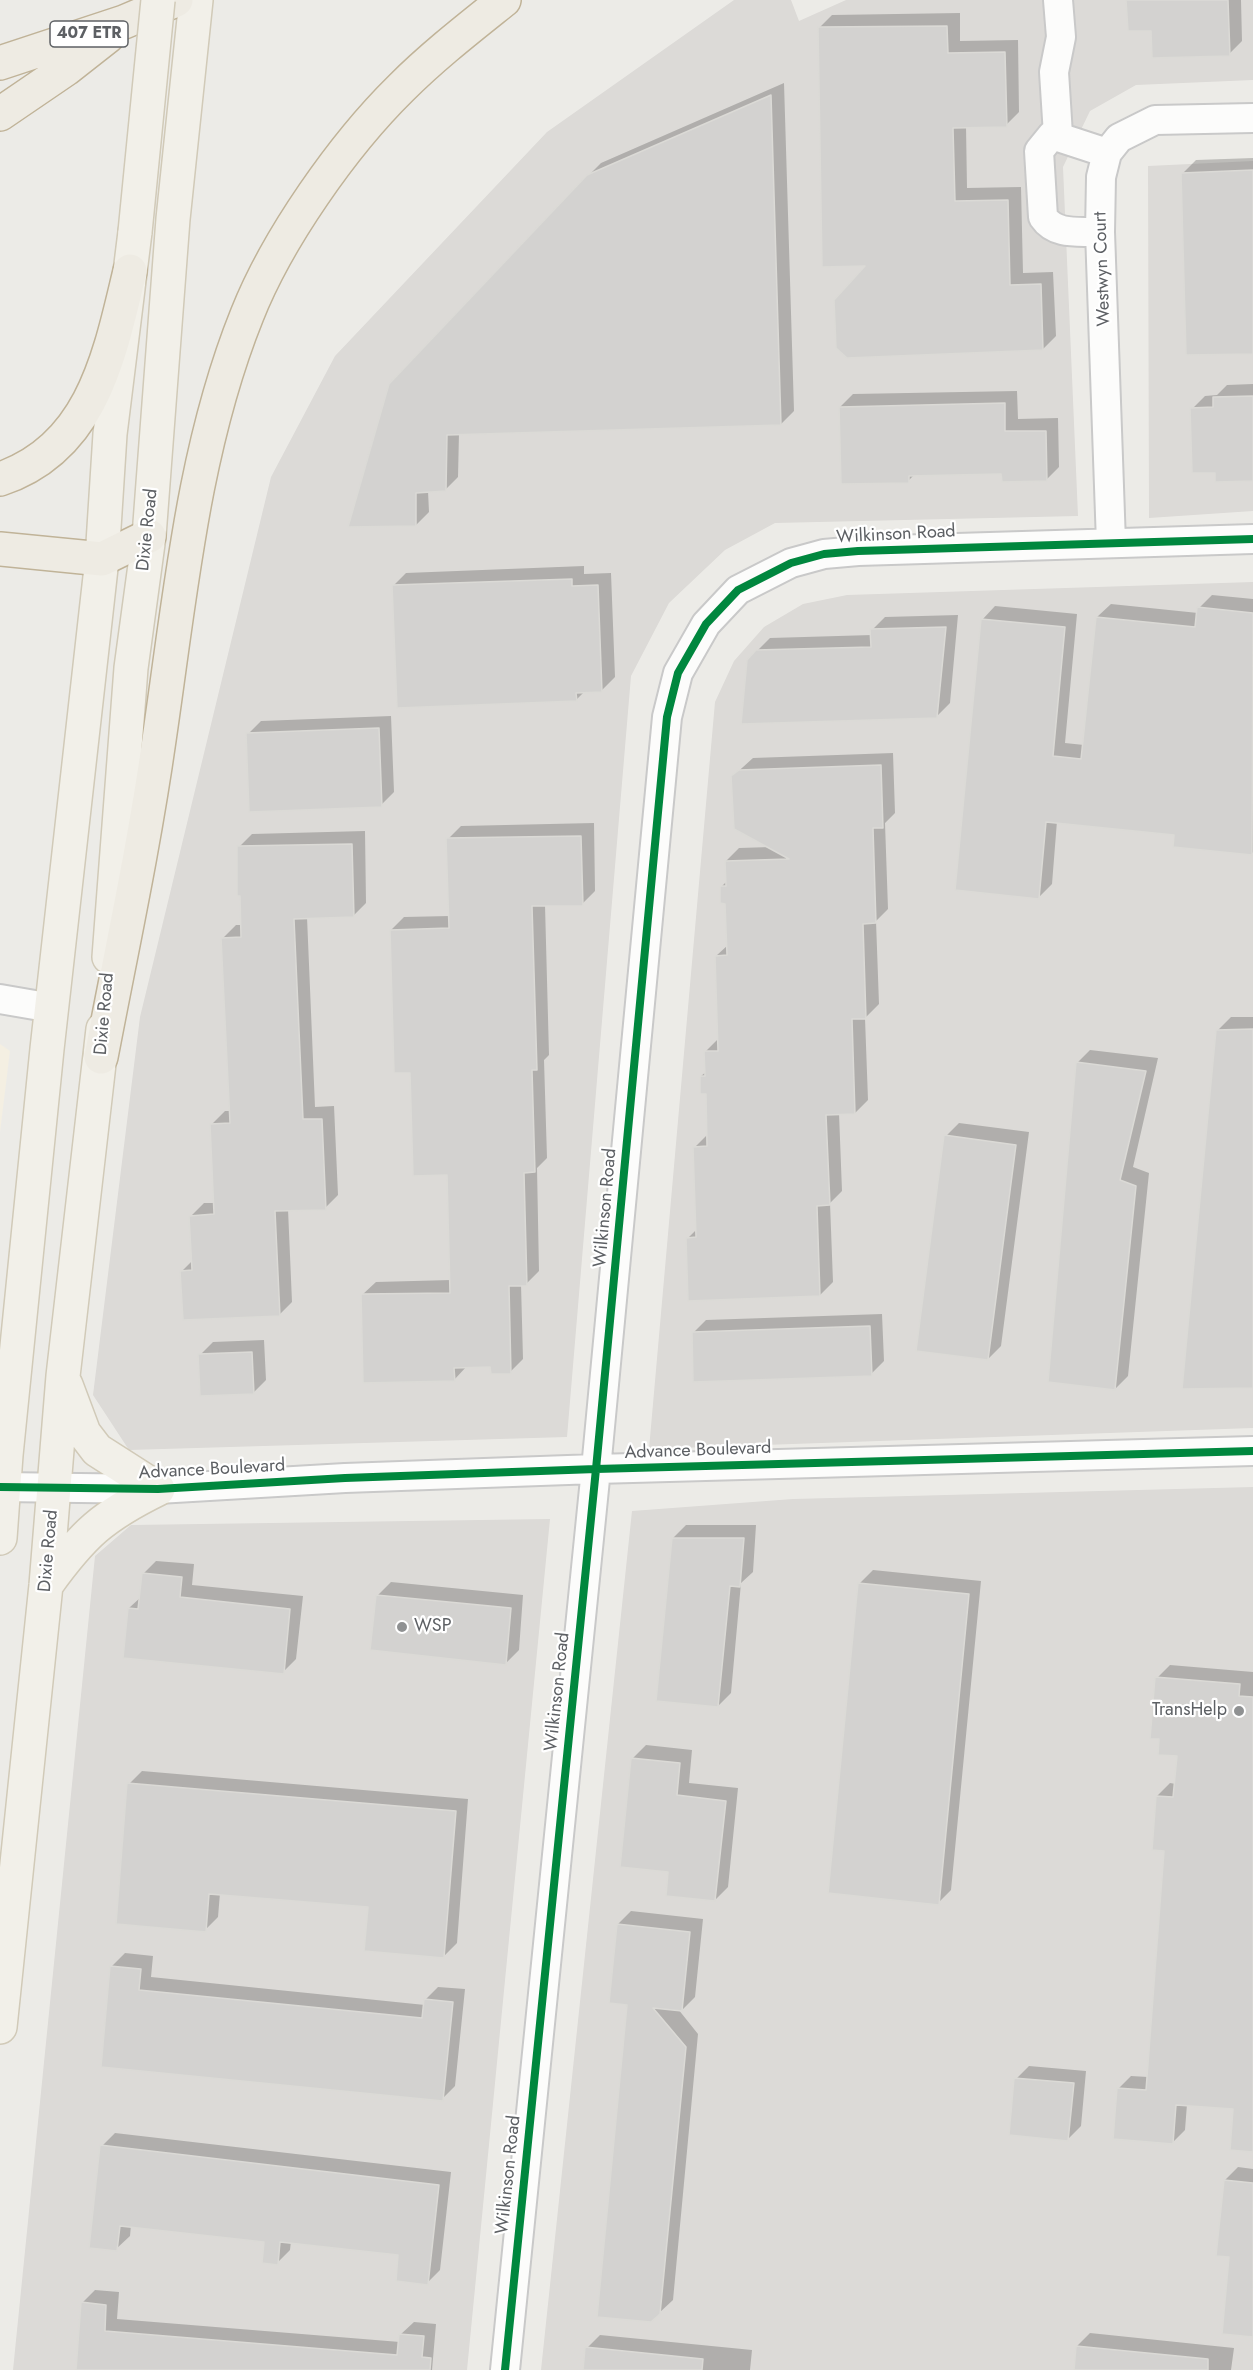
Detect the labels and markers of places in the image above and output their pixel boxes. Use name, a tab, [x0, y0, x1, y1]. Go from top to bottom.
place label: WSP	[414, 1616, 452, 1638]
marker: WSP	[395, 1620, 409, 1634]
place label: TransHelp	[1152, 1700, 1227, 1722]
marker: TransHelp	[1232, 1704, 1246, 1718]

